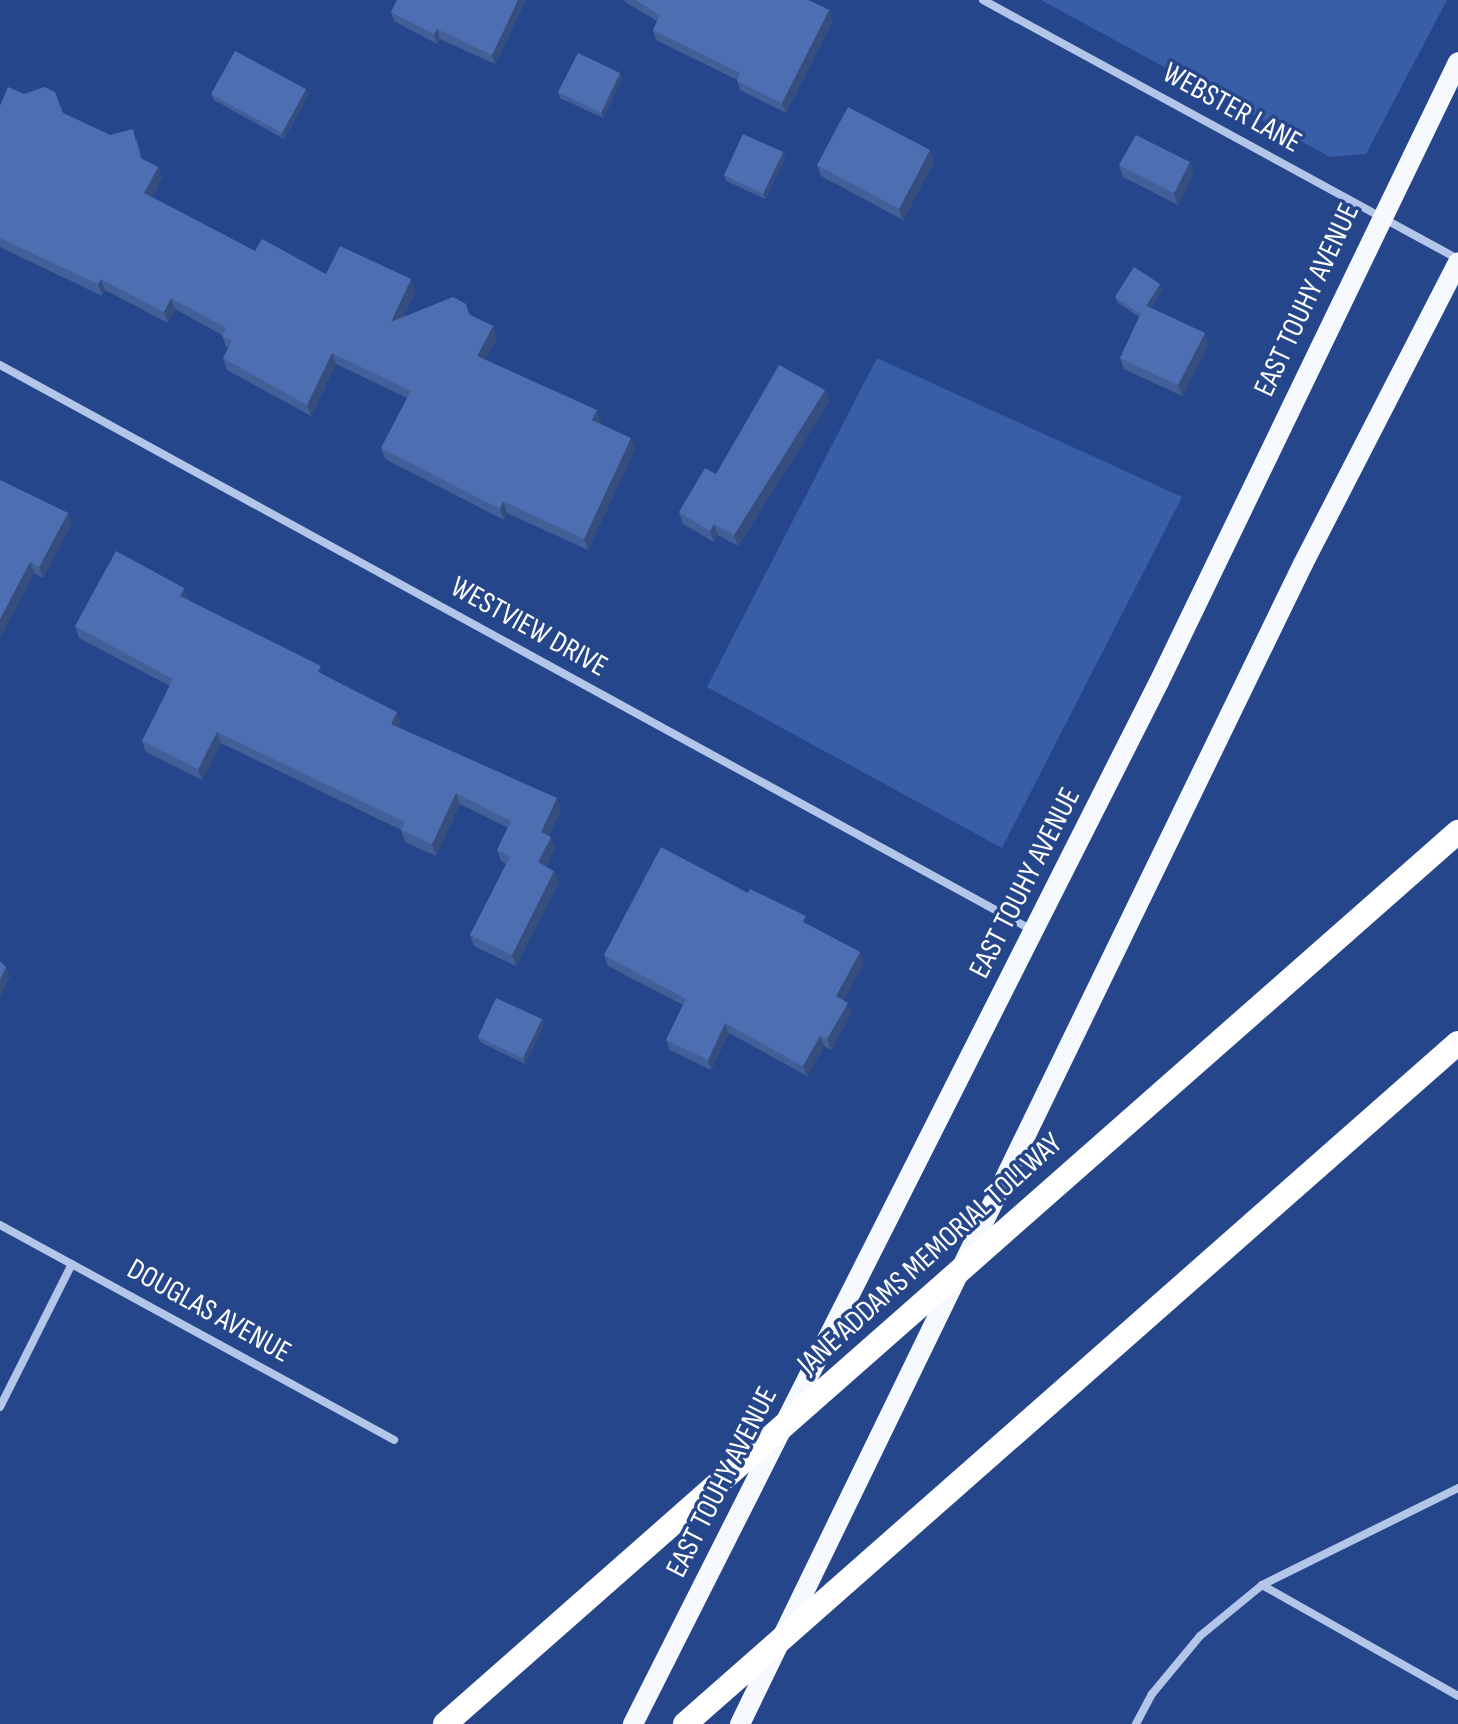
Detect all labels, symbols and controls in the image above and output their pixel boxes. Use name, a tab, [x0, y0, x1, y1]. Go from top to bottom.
street label: WEBSTER LANE	[1156, 55, 1308, 161]
street label: EAST TOUHY AVENUE	[1247, 198, 1367, 402]
street label: WESTVIEW DRIVE	[444, 569, 614, 685]
street label: EAST TOUHY AVENUE	[962, 782, 1088, 984]
street label: JANE ADDAMS MEMORIAL TOLLWAY	[790, 1126, 1070, 1382]
street label: DOUGLAS AVENUE	[121, 1251, 297, 1371]
street label: EAST TOUHY AVENUE	[659, 1381, 785, 1583]

